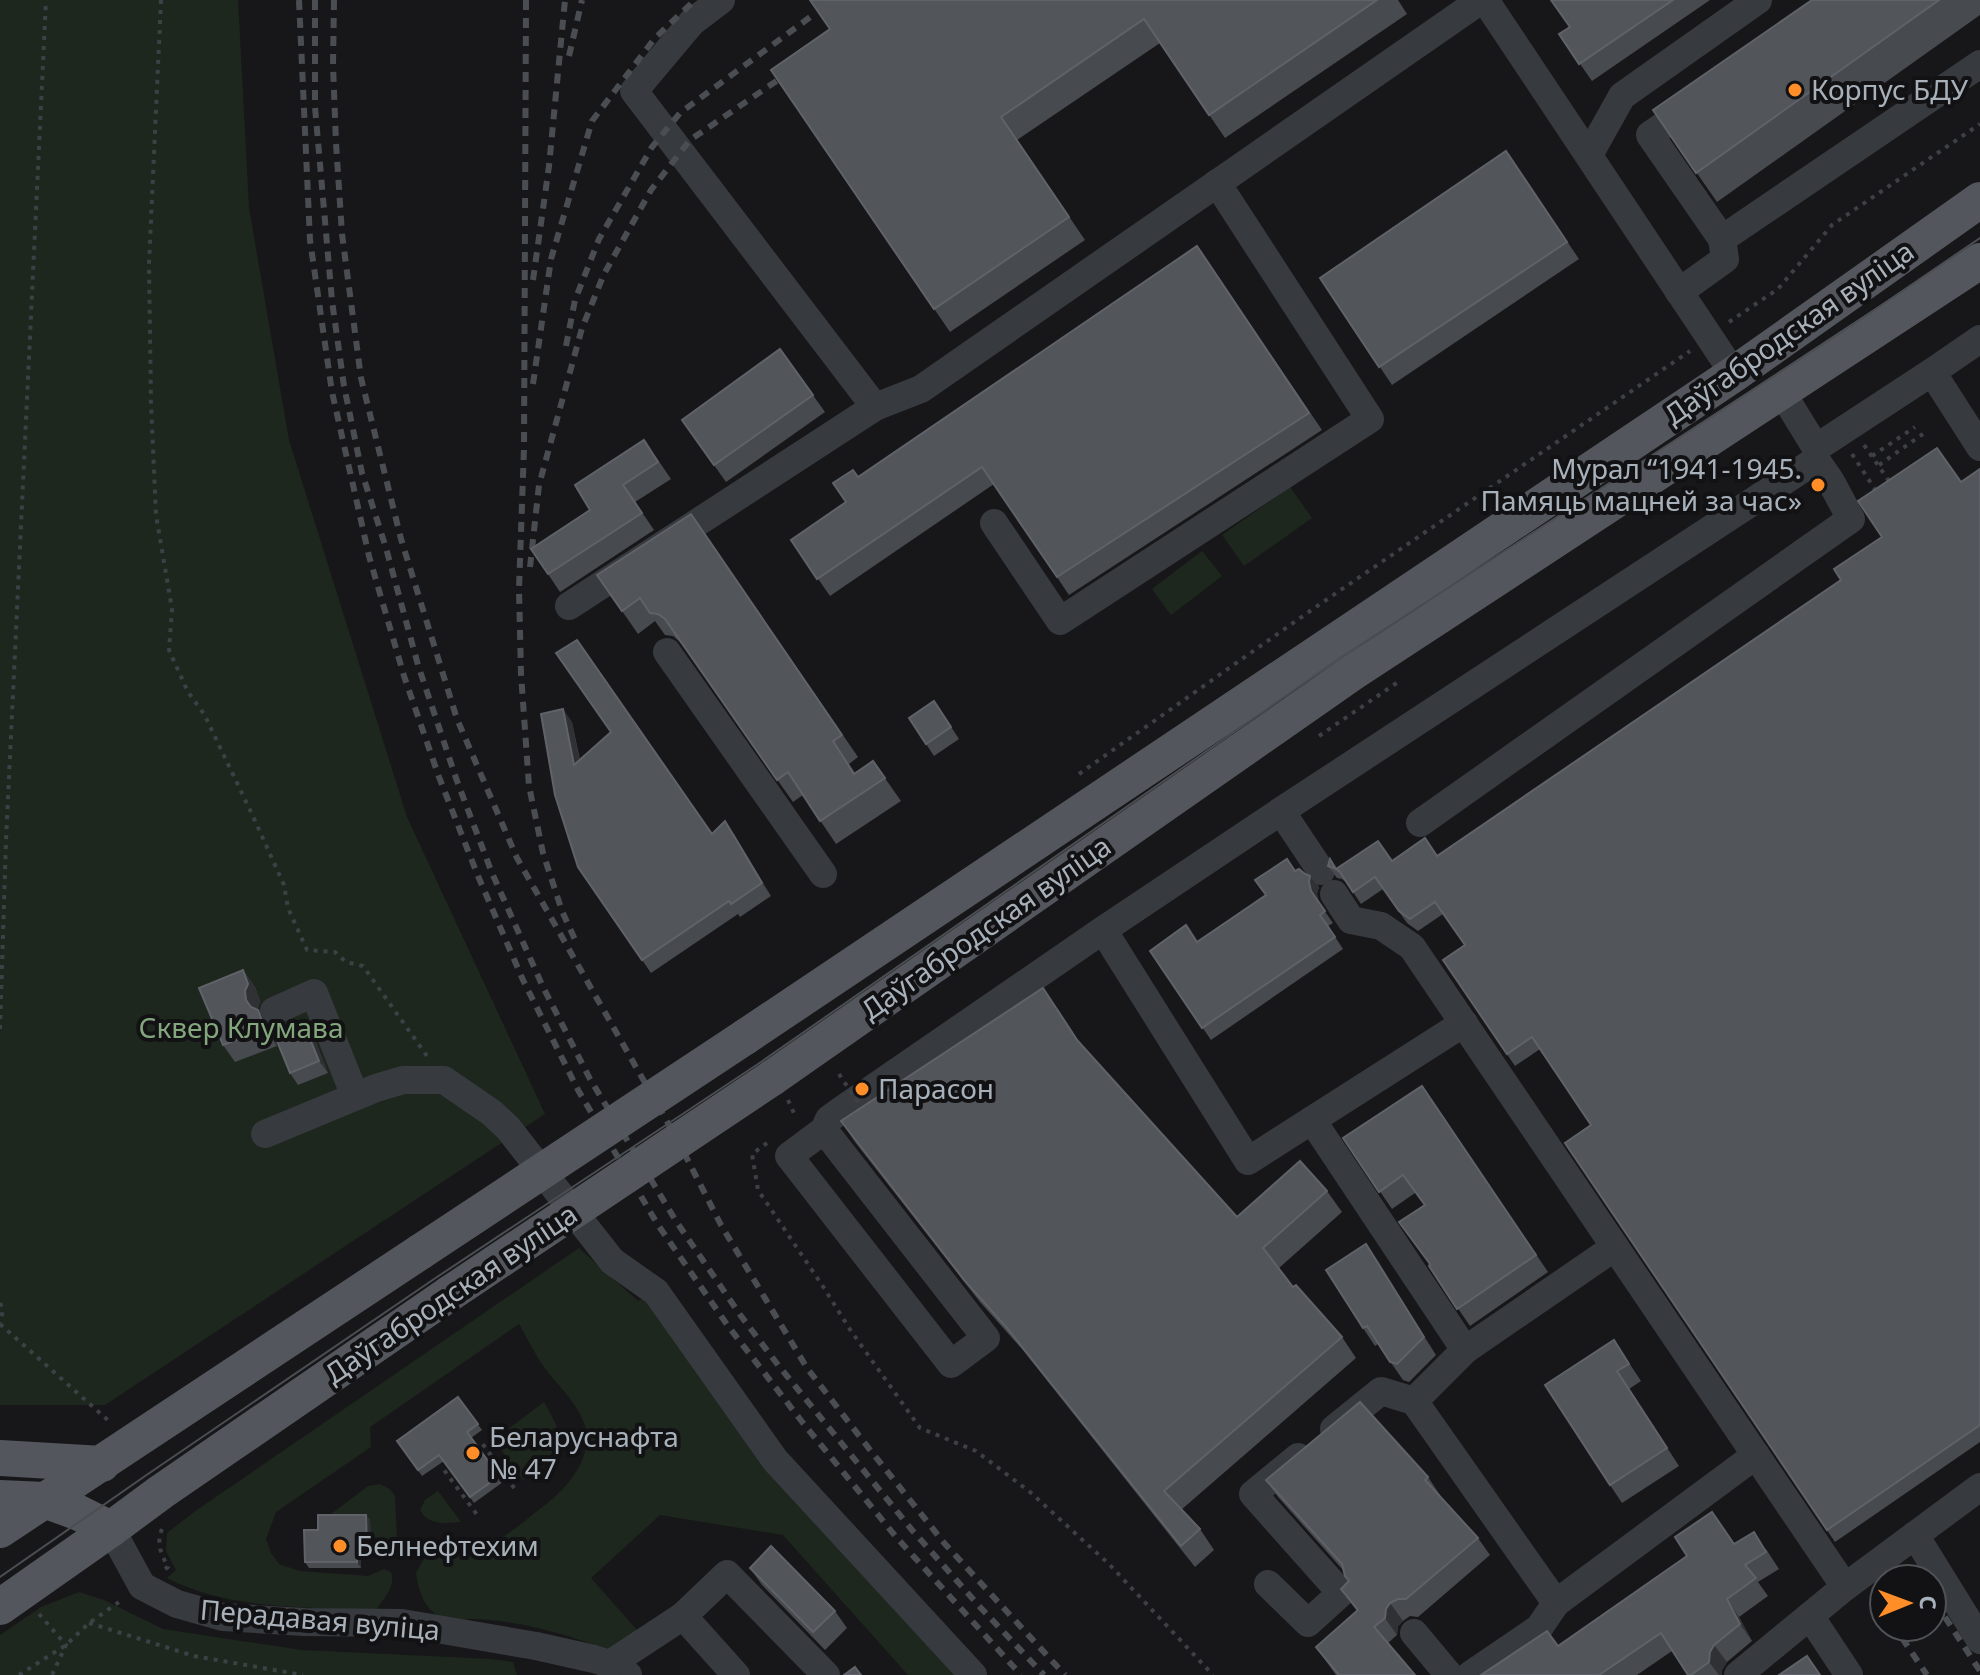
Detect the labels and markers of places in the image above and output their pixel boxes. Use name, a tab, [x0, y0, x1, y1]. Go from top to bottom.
place label: Корпус БДУ	[1811, 70, 1969, 108]
marker: Корпус БДУ	[1786, 81, 1804, 99]
place label: Мурал “1941-1945. Памяць мацней за час»	[1480, 449, 1802, 519]
marker: Мурал “1941-1945. Памяць мацней за час»	[1809, 476, 1827, 494]
place label: Парасон	[878, 1069, 994, 1107]
marker: Парасон	[853, 1080, 871, 1098]
place label: Беларуснафта № 47	[489, 1417, 679, 1487]
marker: Беларуснафта № 47	[464, 1444, 482, 1462]
place label: Белнефтехим	[356, 1526, 539, 1564]
marker: Белнефтехим	[331, 1537, 349, 1555]

